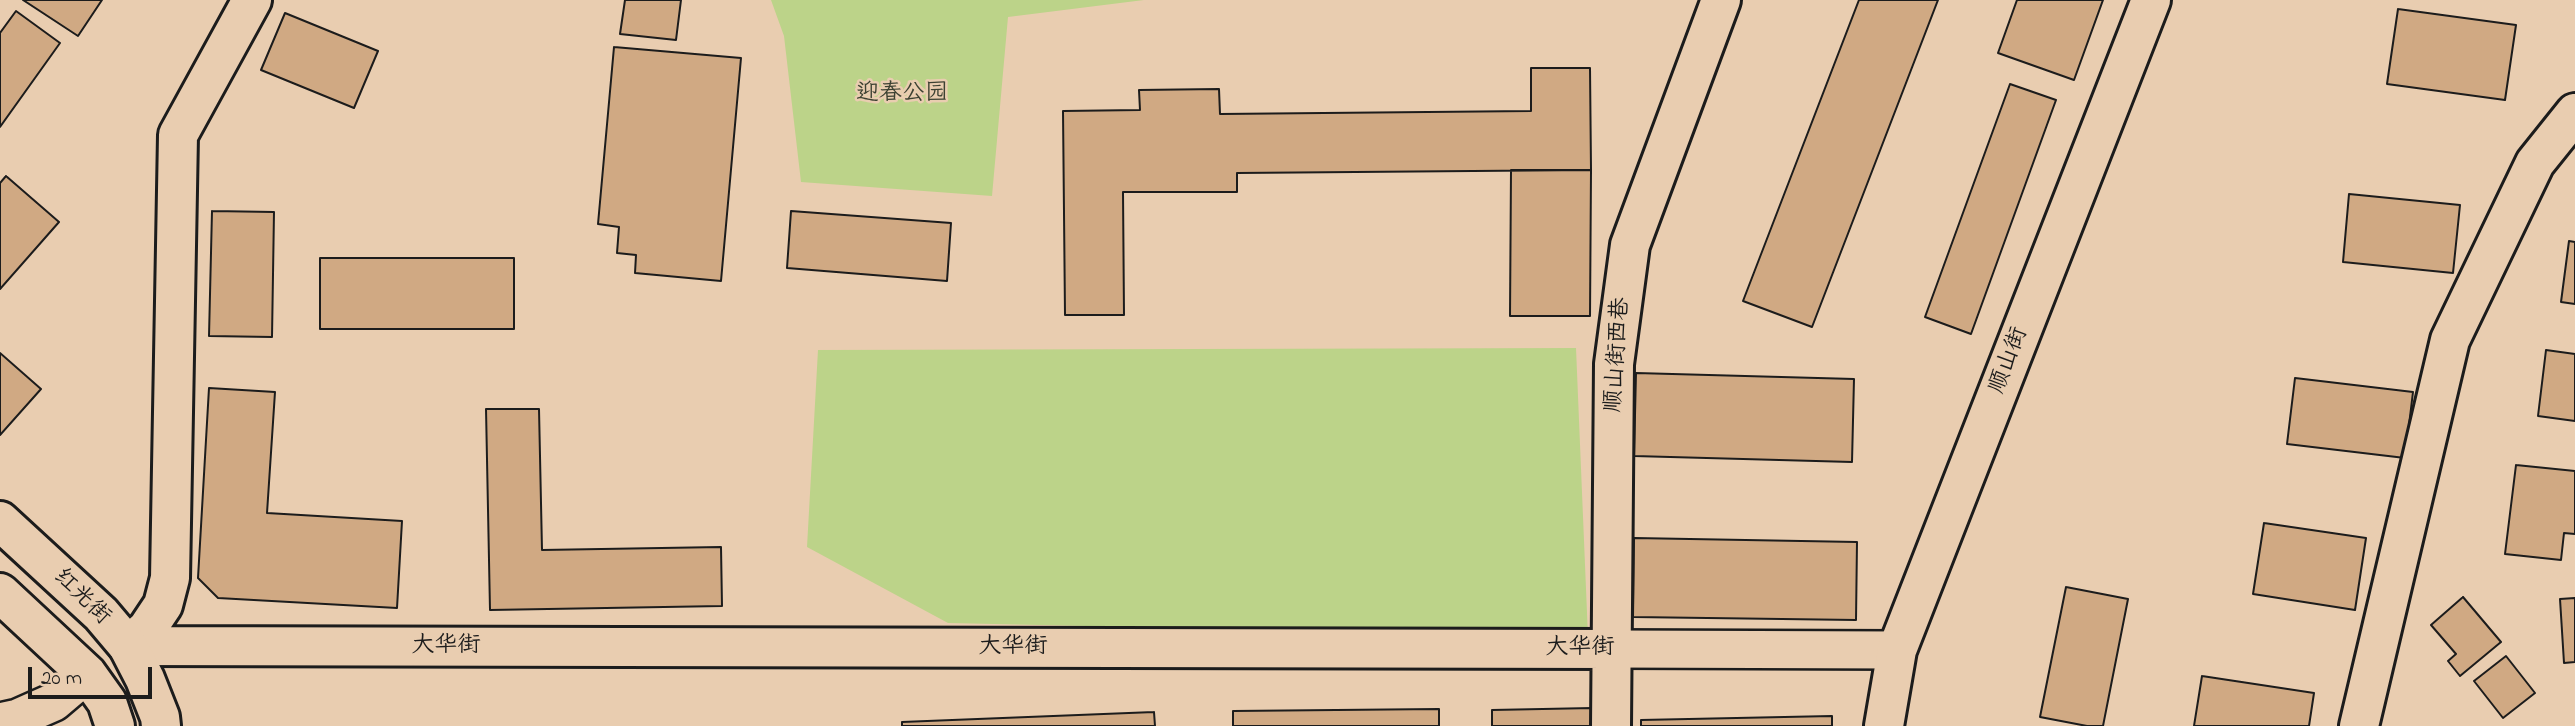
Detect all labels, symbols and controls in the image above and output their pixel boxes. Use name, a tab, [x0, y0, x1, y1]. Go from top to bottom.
park label: 迎春公园	[856, 81, 948, 109]
street label: 顺山街西巷	[1601, 297, 1637, 413]
street label: 顺山街	[1985, 324, 2035, 398]
street label: 红光街	[47, 564, 115, 632]
street label: 大华街	[412, 633, 480, 661]
street label: 大华街	[979, 634, 1047, 662]
street label: 大华街	[1546, 635, 1614, 663]
scale bar	[32, 652, 156, 696]
text: 20 m	[41, 664, 82, 694]

